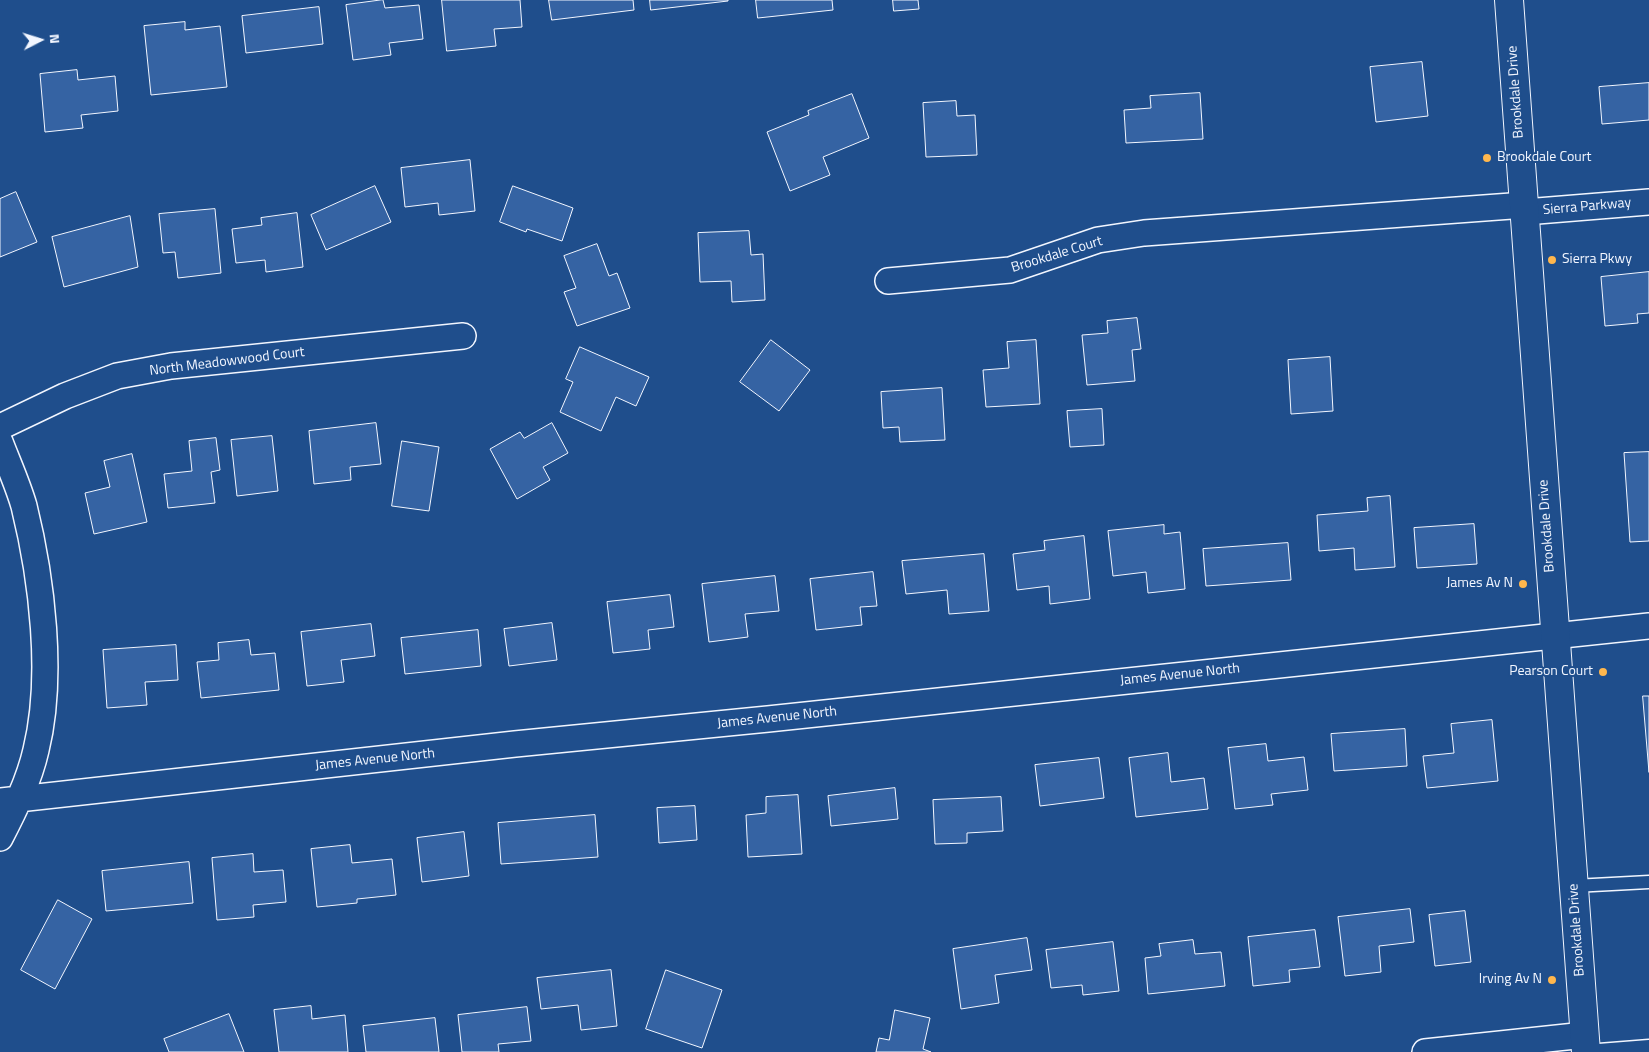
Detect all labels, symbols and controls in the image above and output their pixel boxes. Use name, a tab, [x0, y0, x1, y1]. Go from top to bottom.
north arrow	[15, 15, 65, 65]
text: N	[45, 33, 66, 44]
street label: Brookdale Drive	[1504, 45, 1528, 139]
place label: Brookdale Court	[1497, 150, 1592, 166]
marker: Brookdale Court	[1481, 152, 1493, 164]
street label: Sierra Parkway	[1542, 195, 1632, 219]
street label: Brookdale Court	[1009, 233, 1105, 277]
place label: Sierra Pkwy	[1562, 252, 1632, 268]
marker: Sierra Pkwy	[1546, 254, 1558, 266]
street label: North Meadowwood Court	[148, 344, 306, 380]
street label: Brookdale Drive	[1535, 479, 1559, 573]
place label: James Av N	[1446, 576, 1513, 592]
marker: James Av N	[1517, 578, 1529, 590]
street label: James Avenue North	[1119, 660, 1241, 690]
place label: Pearson Court	[1509, 664, 1593, 680]
marker: Pearson Court	[1597, 666, 1609, 678]
street label: James Avenue North	[716, 703, 838, 733]
street label: James Avenue North	[314, 745, 436, 775]
street label: Brookdale Drive	[1565, 883, 1589, 977]
place label: Irving Av N	[1479, 972, 1542, 988]
marker: Irving Av N	[1546, 974, 1558, 986]

